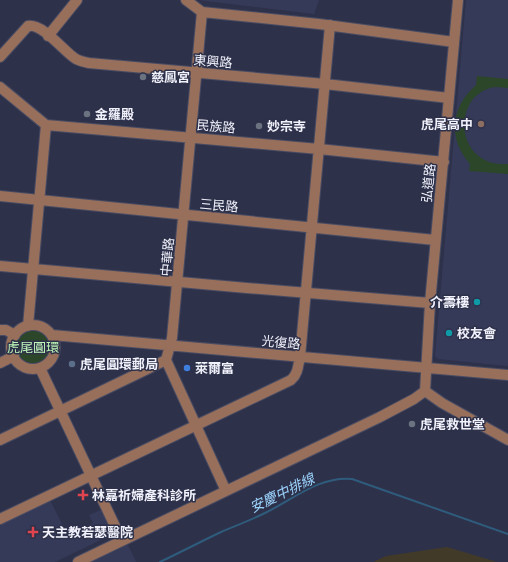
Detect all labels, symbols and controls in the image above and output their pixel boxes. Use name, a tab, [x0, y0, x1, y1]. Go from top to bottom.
street label: 東興路	[193, 51, 233, 73]
place label: 慈鳳宮	[151, 69, 190, 87]
marker: 慈鳳宮	[138, 72, 148, 82]
place label: 金羅殿	[95, 106, 134, 124]
marker: 金羅殿	[82, 109, 92, 119]
street label: 民族路	[196, 116, 236, 138]
place label: 虎尾高中	[421, 116, 473, 134]
place label: 妙宗寺	[267, 118, 306, 136]
marker: 虎尾高中	[476, 119, 486, 129]
marker: 妙宗寺	[254, 121, 264, 131]
street label: 弘道路	[418, 163, 440, 203]
street label: 三民路	[199, 195, 239, 217]
street label: 中華路	[157, 237, 179, 277]
place label: 介壽樓	[430, 294, 469, 312]
marker: 介壽樓	[472, 297, 482, 307]
place label: 校友會	[457, 325, 497, 343]
marker: 校友會	[444, 328, 454, 338]
street label: 光復路	[261, 332, 301, 354]
park label: 虎尾圓環	[7, 339, 59, 357]
place label: 虎尾圓環郵局	[80, 356, 158, 374]
marker: 虎尾圓環郵局	[67, 359, 77, 369]
place label: 萊爾富	[195, 360, 234, 378]
marker: 萊爾富	[182, 363, 192, 373]
place label: 虎尾救世堂	[420, 416, 485, 434]
marker: 虎尾救世堂	[407, 419, 417, 429]
water label: 安慶中排線	[247, 469, 320, 518]
place label: 林嘉祈婦產科診所	[92, 487, 196, 505]
marker: 林嘉祈婦產科診所	[77, 489, 89, 501]
place label: 天主教若瑟醫院	[42, 524, 133, 542]
marker: 天主教若瑟醫院	[27, 526, 39, 538]

